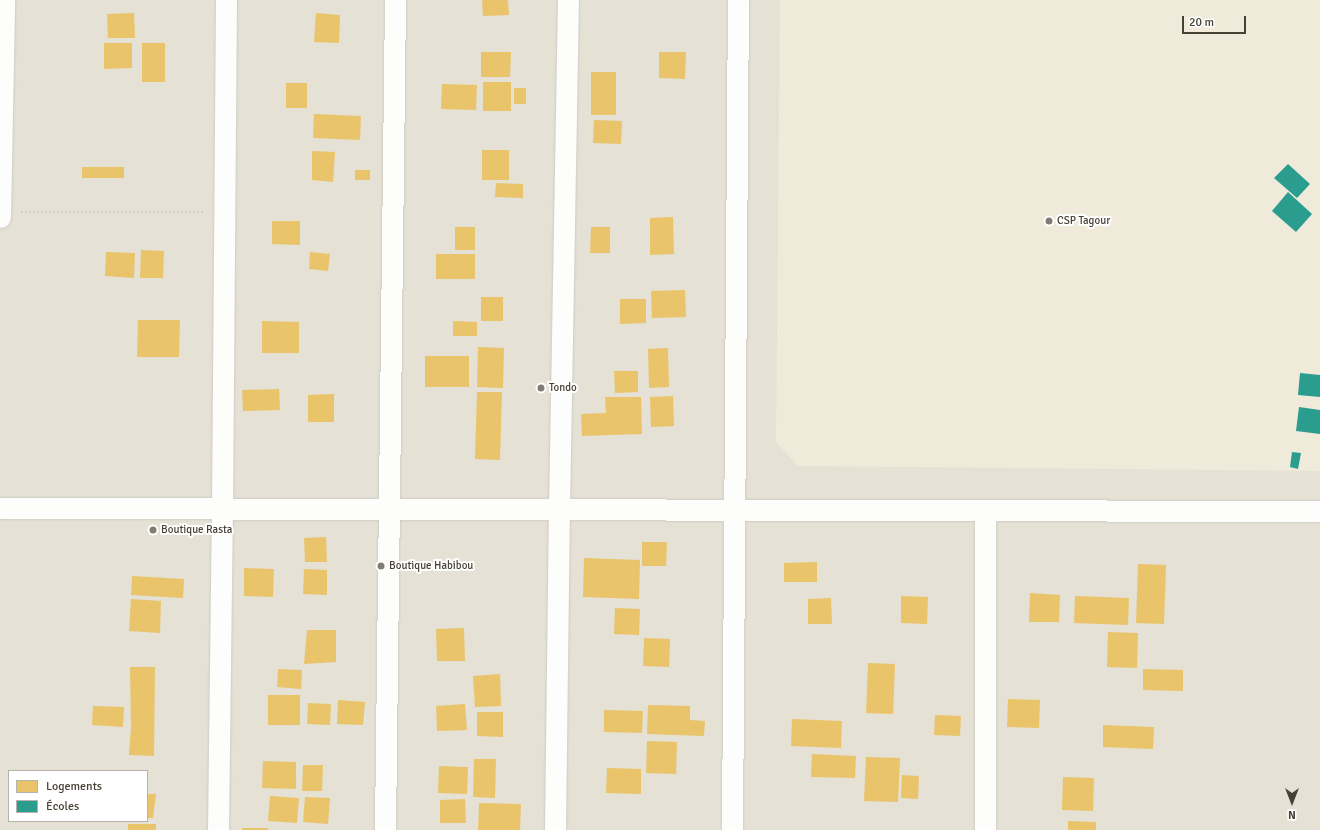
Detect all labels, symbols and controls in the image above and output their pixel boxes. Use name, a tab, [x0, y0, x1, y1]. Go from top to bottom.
scale bar	[1184, 8, 1248, 34]
text: 20 m	[1189, 15, 1214, 30]
place label: CSP Tagour	[1057, 214, 1110, 228]
marker: CSP Tagour	[1044, 216, 1054, 226]
place label: Tondo	[549, 381, 577, 395]
marker: Tondo	[536, 383, 546, 393]
place label: Boutique Rasta	[161, 523, 232, 537]
marker: Boutique Rasta	[148, 525, 158, 535]
place label: Boutique Habibou	[389, 559, 473, 573]
marker: Boutique Habibou	[376, 561, 386, 571]
legend	[8, 770, 148, 822]
text: Logements	[46, 779, 102, 794]
north arrow	[1272, 782, 1312, 822]
text: Écoles	[46, 799, 79, 814]
text: N	[1288, 808, 1296, 821]

